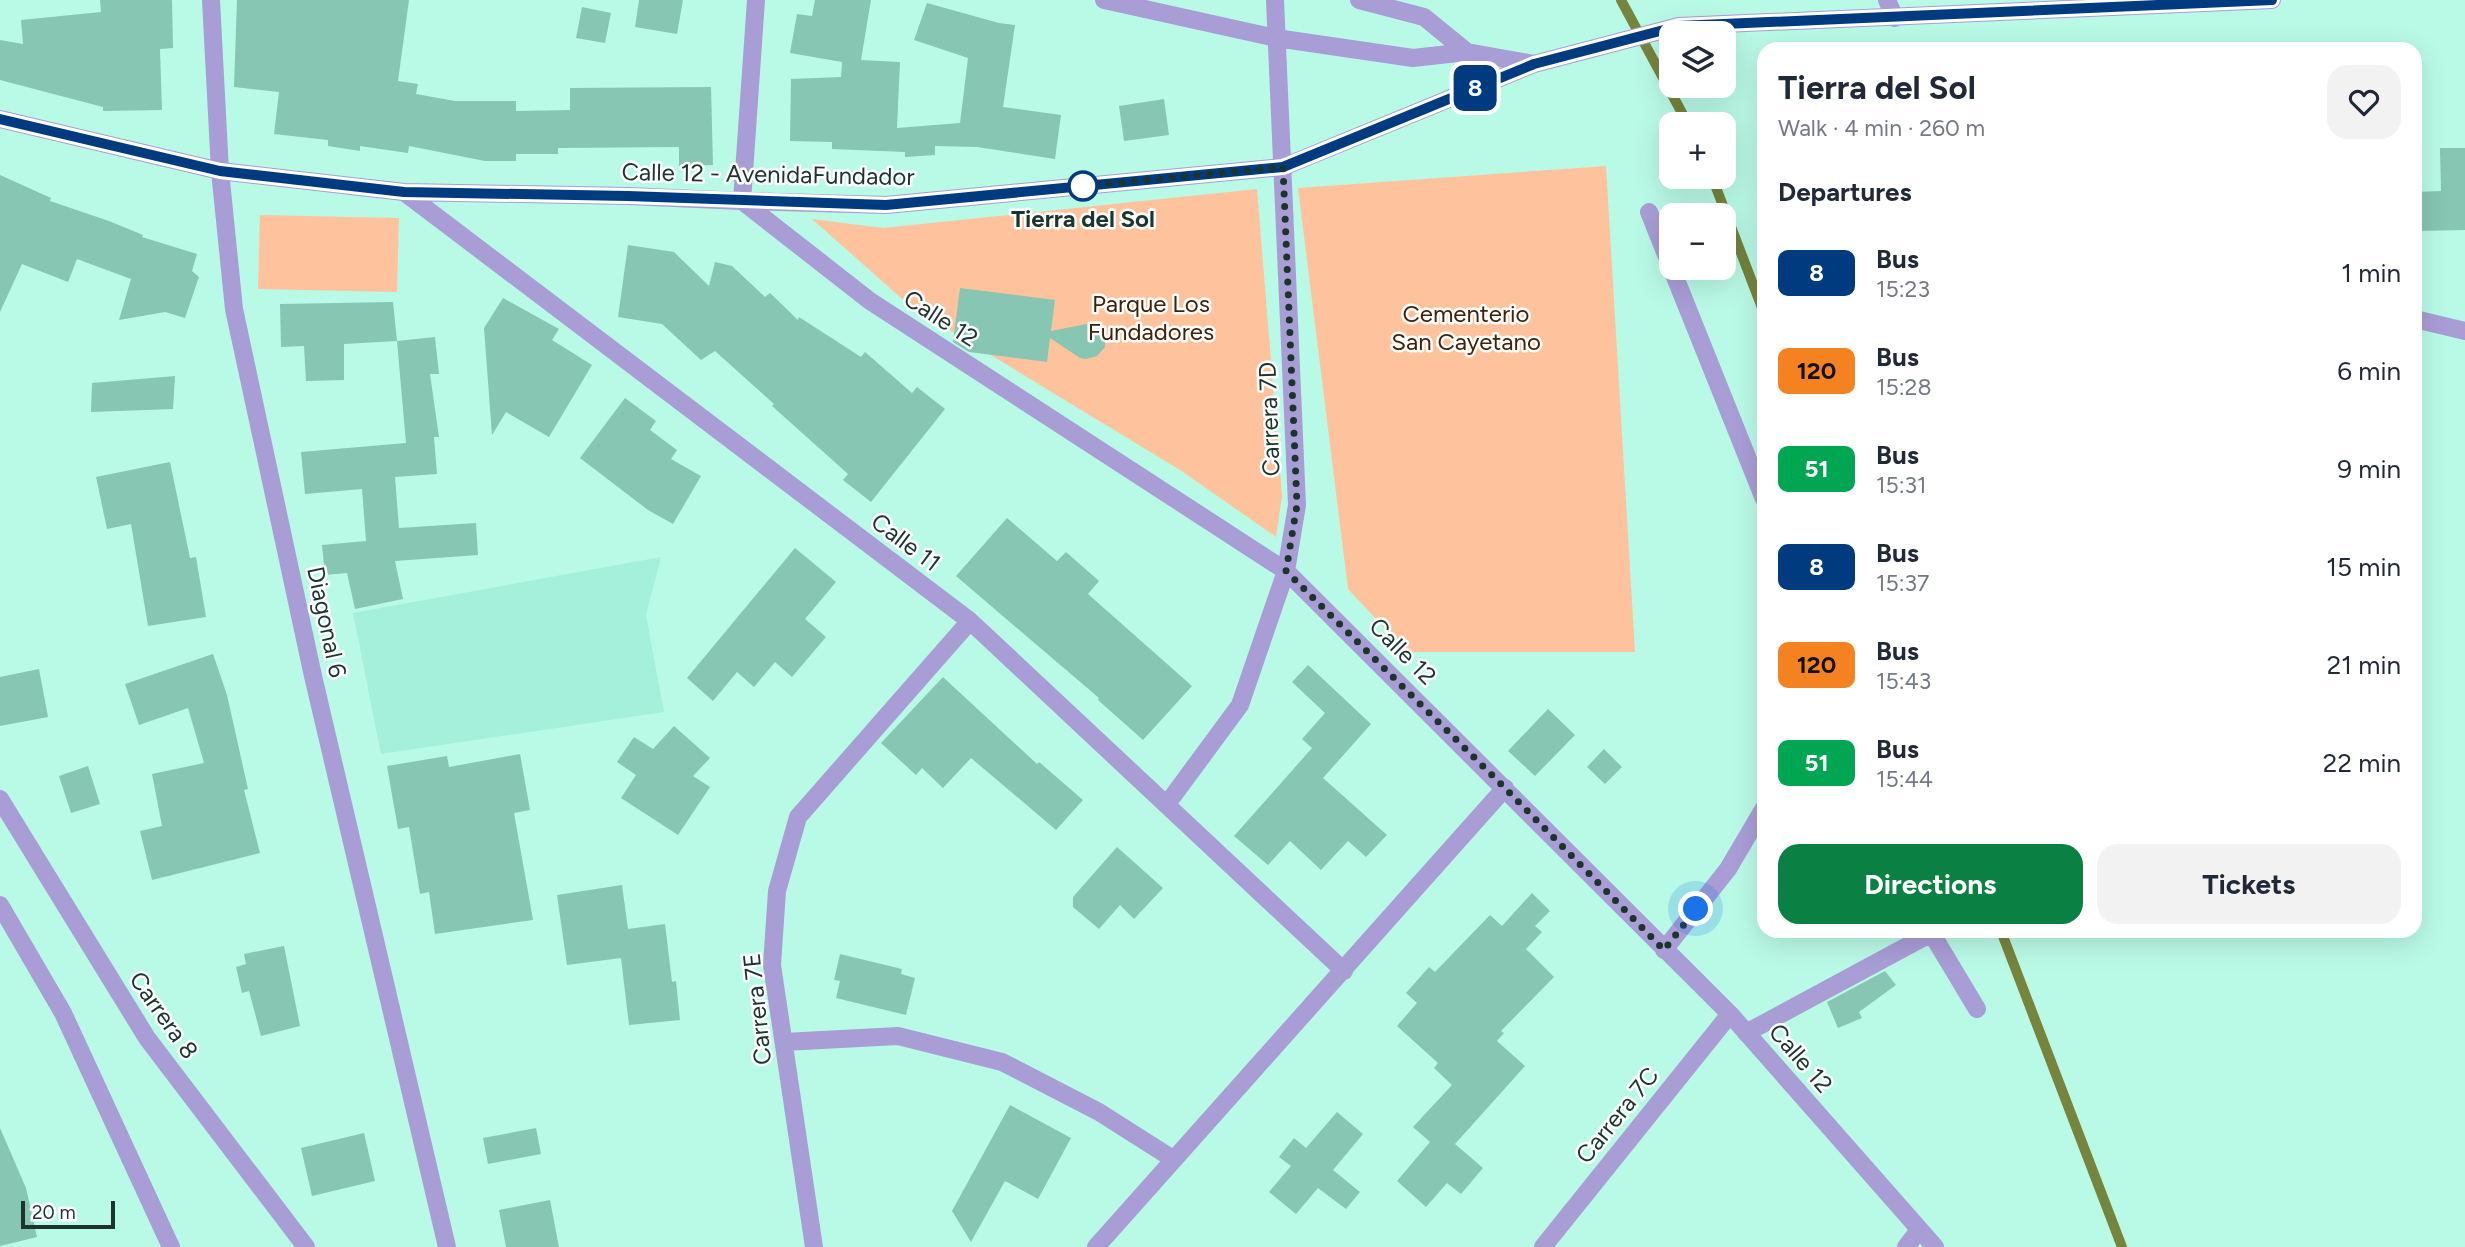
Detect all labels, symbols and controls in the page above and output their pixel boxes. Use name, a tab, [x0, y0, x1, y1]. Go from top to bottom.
map controls	[1659, 21, 1736, 280]
button: layers	[1659, 21, 1736, 98]
line badge: 8	[1452, 65, 1498, 111]
button: heart	[2327, 65, 2401, 139]
text: Tierra del Sol	[1778, 68, 1976, 107]
text: 8	[1468, 73, 1482, 102]
button: +	[1659, 112, 1736, 189]
text: Walk · 4 min · 260 m	[1778, 114, 1985, 142]
street label: Calle 12 - AvenidaFundador	[621, 157, 915, 191]
marker: Tierra del Sol	[1068, 171, 1098, 201]
text: Departures	[1778, 176, 1912, 208]
button: −	[1659, 203, 1736, 280]
place label: Tierra del Sol	[1011, 204, 1155, 233]
text: Bus	[1876, 243, 1919, 275]
text: 1 min	[2341, 257, 2401, 289]
text: 8	[1809, 258, 1824, 287]
text: 15:23	[1876, 275, 1930, 303]
street label: Calle 12	[899, 283, 983, 353]
park label: Parque Los Fundadores	[1088, 289, 1214, 346]
park label: Cementerio San Cayetano	[1391, 299, 1541, 356]
text: Bus	[1876, 341, 1919, 373]
text: 6 min	[2337, 355, 2401, 387]
text: 120	[1797, 356, 1836, 385]
street label: Carrera 7D	[1253, 361, 1285, 477]
text: 15:28	[1876, 373, 1932, 401]
text: Bus	[1876, 439, 1919, 471]
text: 9 min	[2337, 453, 2401, 485]
text: 51	[1804, 454, 1829, 483]
text: 15:31	[1876, 471, 1927, 499]
street label: Calle 11	[866, 507, 946, 577]
text: Bus	[1876, 537, 1919, 569]
text: 15 min	[2326, 551, 2401, 583]
text: 8	[1809, 552, 1824, 581]
street label: Diagonal 6	[301, 564, 353, 680]
text: 15:37	[1876, 569, 1929, 597]
street label: Calle 12	[1364, 612, 1442, 690]
text: Bus	[1876, 635, 1919, 667]
text: 21 min	[2327, 649, 2401, 681]
text: 120	[1797, 650, 1836, 679]
text: 15:43	[1876, 667, 1931, 695]
text: Bus	[1876, 733, 1919, 765]
text: 22 min	[2323, 747, 2401, 779]
text: 51	[1804, 748, 1829, 777]
text: 15:44	[1876, 765, 1933, 793]
button: Directions	[1778, 844, 2083, 924]
button: Tickets	[2097, 844, 2401, 924]
your location	[1678, 891, 1713, 926]
street label: Carrera 7E	[737, 952, 777, 1066]
street label: Carrera 8	[123, 966, 205, 1064]
street label: Calle 12	[1763, 1017, 1839, 1099]
street label: Carrera 7C	[1569, 1061, 1665, 1169]
scale bar	[21, 1198, 116, 1230]
text: 20 m	[32, 1201, 76, 1224]

